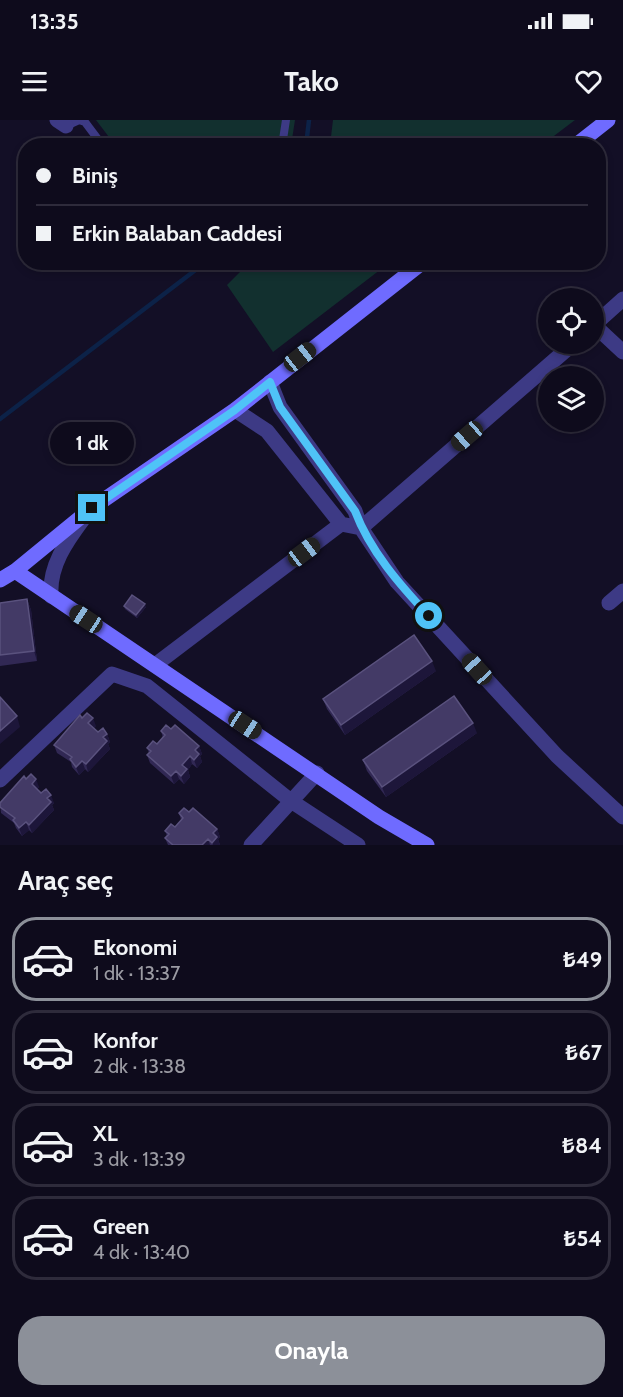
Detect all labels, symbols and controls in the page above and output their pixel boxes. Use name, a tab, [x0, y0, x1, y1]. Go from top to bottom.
text: 13:35	[30, 8, 79, 35]
icon: menu	[18, 65, 51, 98]
text: Tako	[284, 65, 339, 98]
icon: heart	[572, 65, 605, 98]
text: Biniş	[72, 162, 118, 189]
text: Erkin Balaban Caddesi	[72, 220, 282, 247]
map controls	[538, 288, 604, 432]
button: locate	[538, 288, 604, 354]
car	[280, 339, 320, 375]
button: layers	[538, 366, 604, 432]
car	[448, 417, 486, 455]
callout: 1 dk	[50, 421, 134, 463]
text: 1 dk	[76, 431, 109, 455]
route end	[78, 494, 105, 521]
car	[284, 534, 324, 570]
car	[66, 602, 106, 636]
route start	[415, 602, 442, 629]
car	[458, 650, 496, 688]
car	[225, 708, 265, 742]
text: Araç seç	[18, 864, 113, 897]
icon: car	[21, 932, 75, 986]
text: Ekonomi	[93, 934, 177, 961]
text: ₺49	[563, 946, 602, 973]
text: 1 dk · 13:37	[93, 961, 180, 985]
icon: car	[21, 1025, 75, 1079]
text: Konfor	[93, 1027, 158, 1054]
text: ₺67	[565, 1039, 602, 1066]
text: 2 dk · 13:38	[93, 1054, 186, 1078]
icon: car	[21, 1118, 75, 1172]
text: XL	[93, 1120, 118, 1147]
text: ₺84	[562, 1132, 602, 1159]
text: 3 dk · 13:39	[93, 1147, 186, 1171]
icon: car	[21, 1211, 75, 1265]
text: Green	[93, 1213, 149, 1240]
text: ₺54	[563, 1225, 602, 1252]
text: 4 dk · 13:40	[93, 1240, 190, 1264]
button: Onayla	[18, 1316, 605, 1385]

